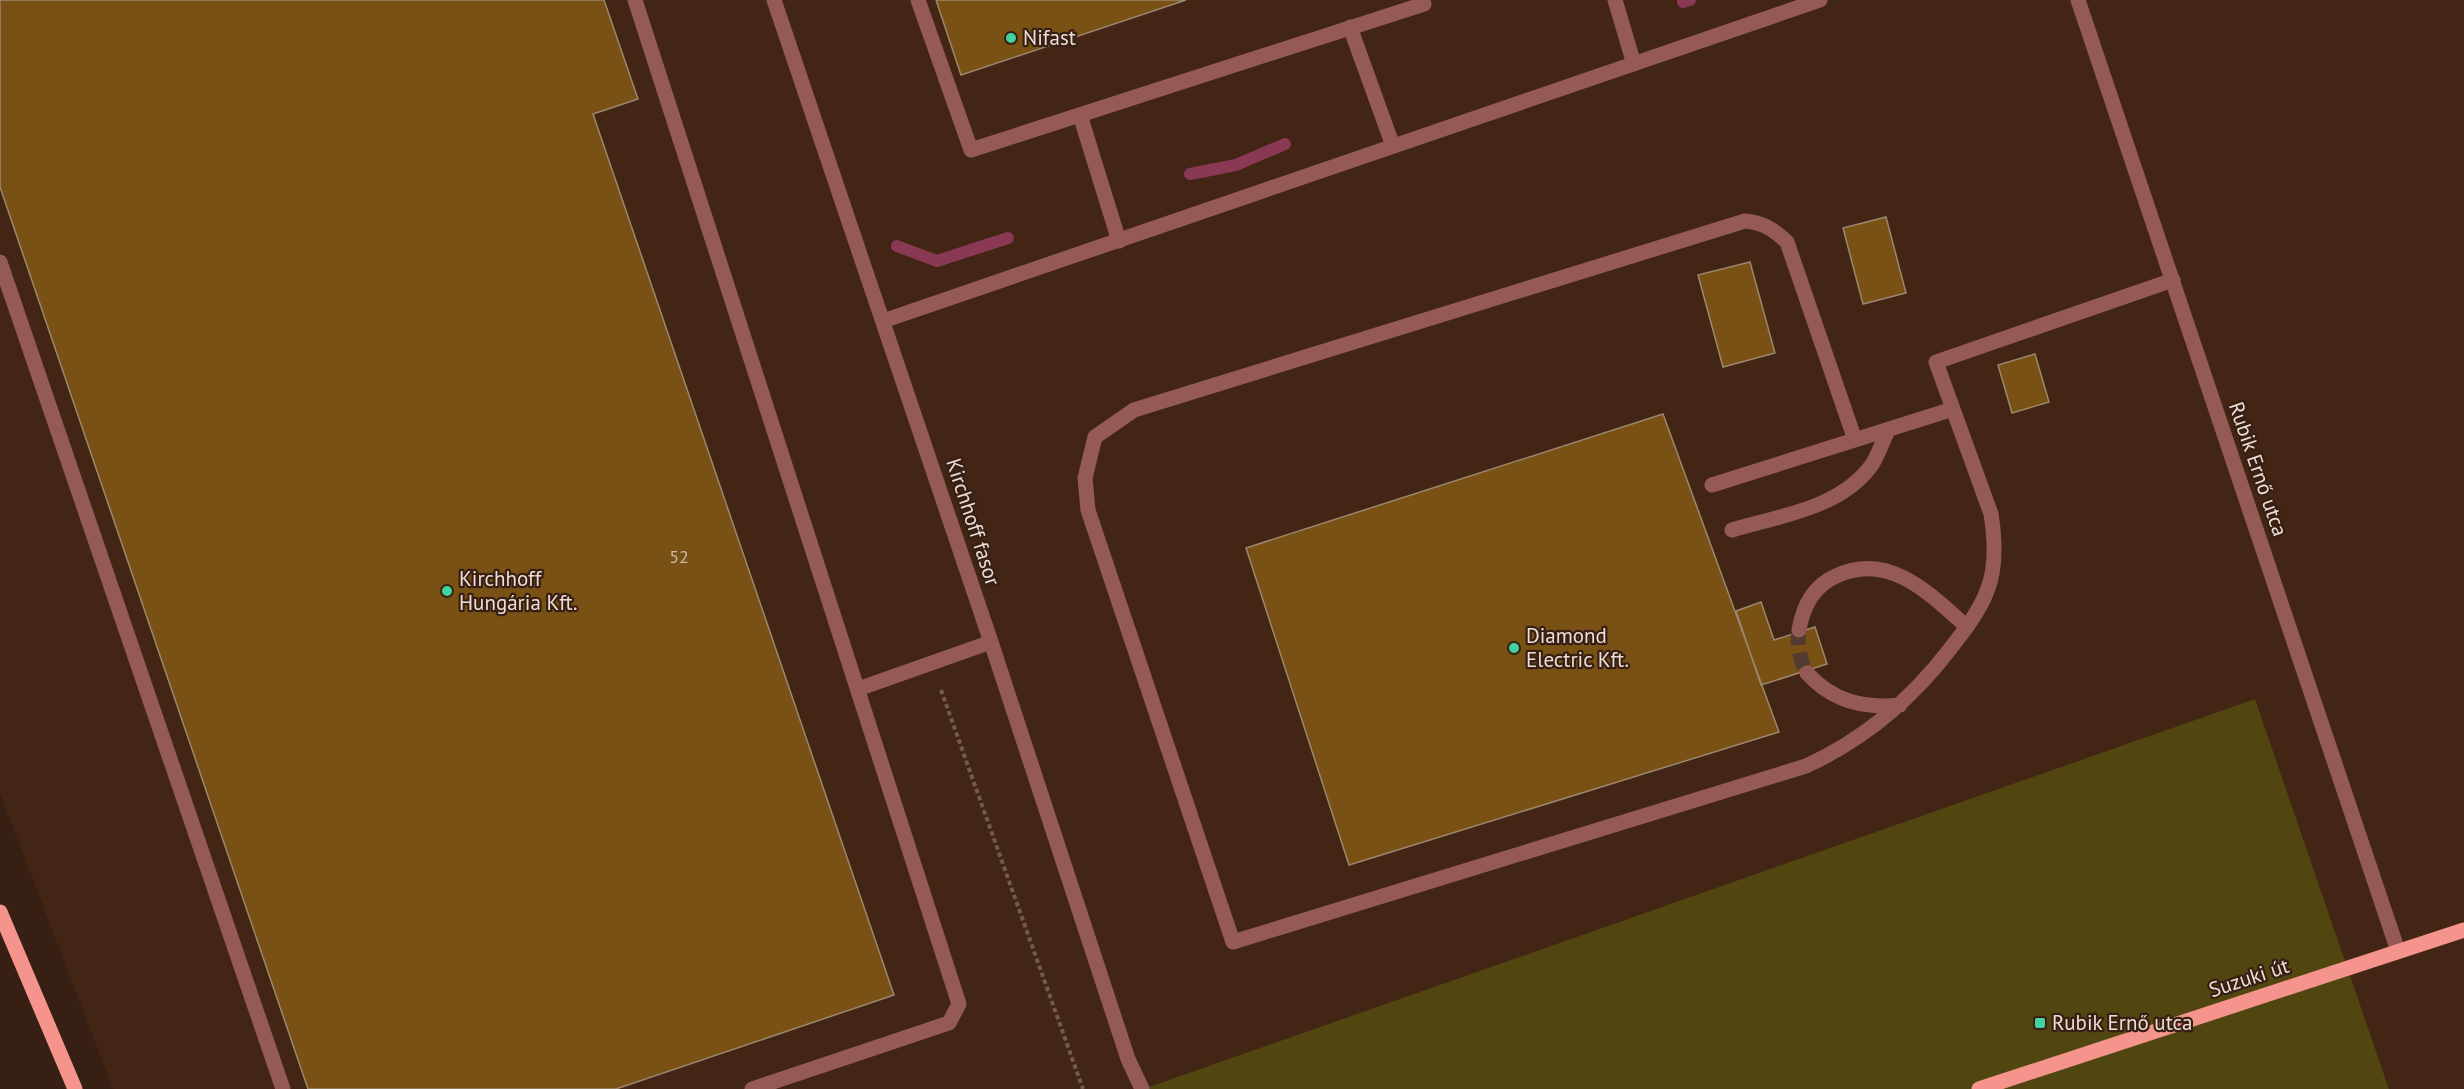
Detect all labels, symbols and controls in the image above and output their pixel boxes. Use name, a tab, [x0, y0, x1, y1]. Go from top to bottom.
place label: Nifast	[1023, 24, 1076, 51]
marker: Nifast	[1004, 31, 1018, 45]
street label: Rubik Ernő utca	[2223, 398, 2294, 540]
street label: Kirchhoff fasor	[940, 455, 1007, 589]
house number: 52	[669, 545, 689, 568]
place label: Kirchhoff Hungária Kft.	[459, 565, 578, 616]
marker: Kirchhoff Hungária Kft.	[440, 584, 454, 598]
place label: Diamond Electric Kft.	[1526, 622, 1629, 673]
marker: Diamond Electric Kft.	[1507, 641, 1521, 655]
street label: Suzuki út	[2205, 952, 2292, 1003]
place label: Rubik Ernő utca	[2052, 1009, 2192, 1036]
marker: Rubik Ernő utca	[2033, 1016, 2047, 1030]

